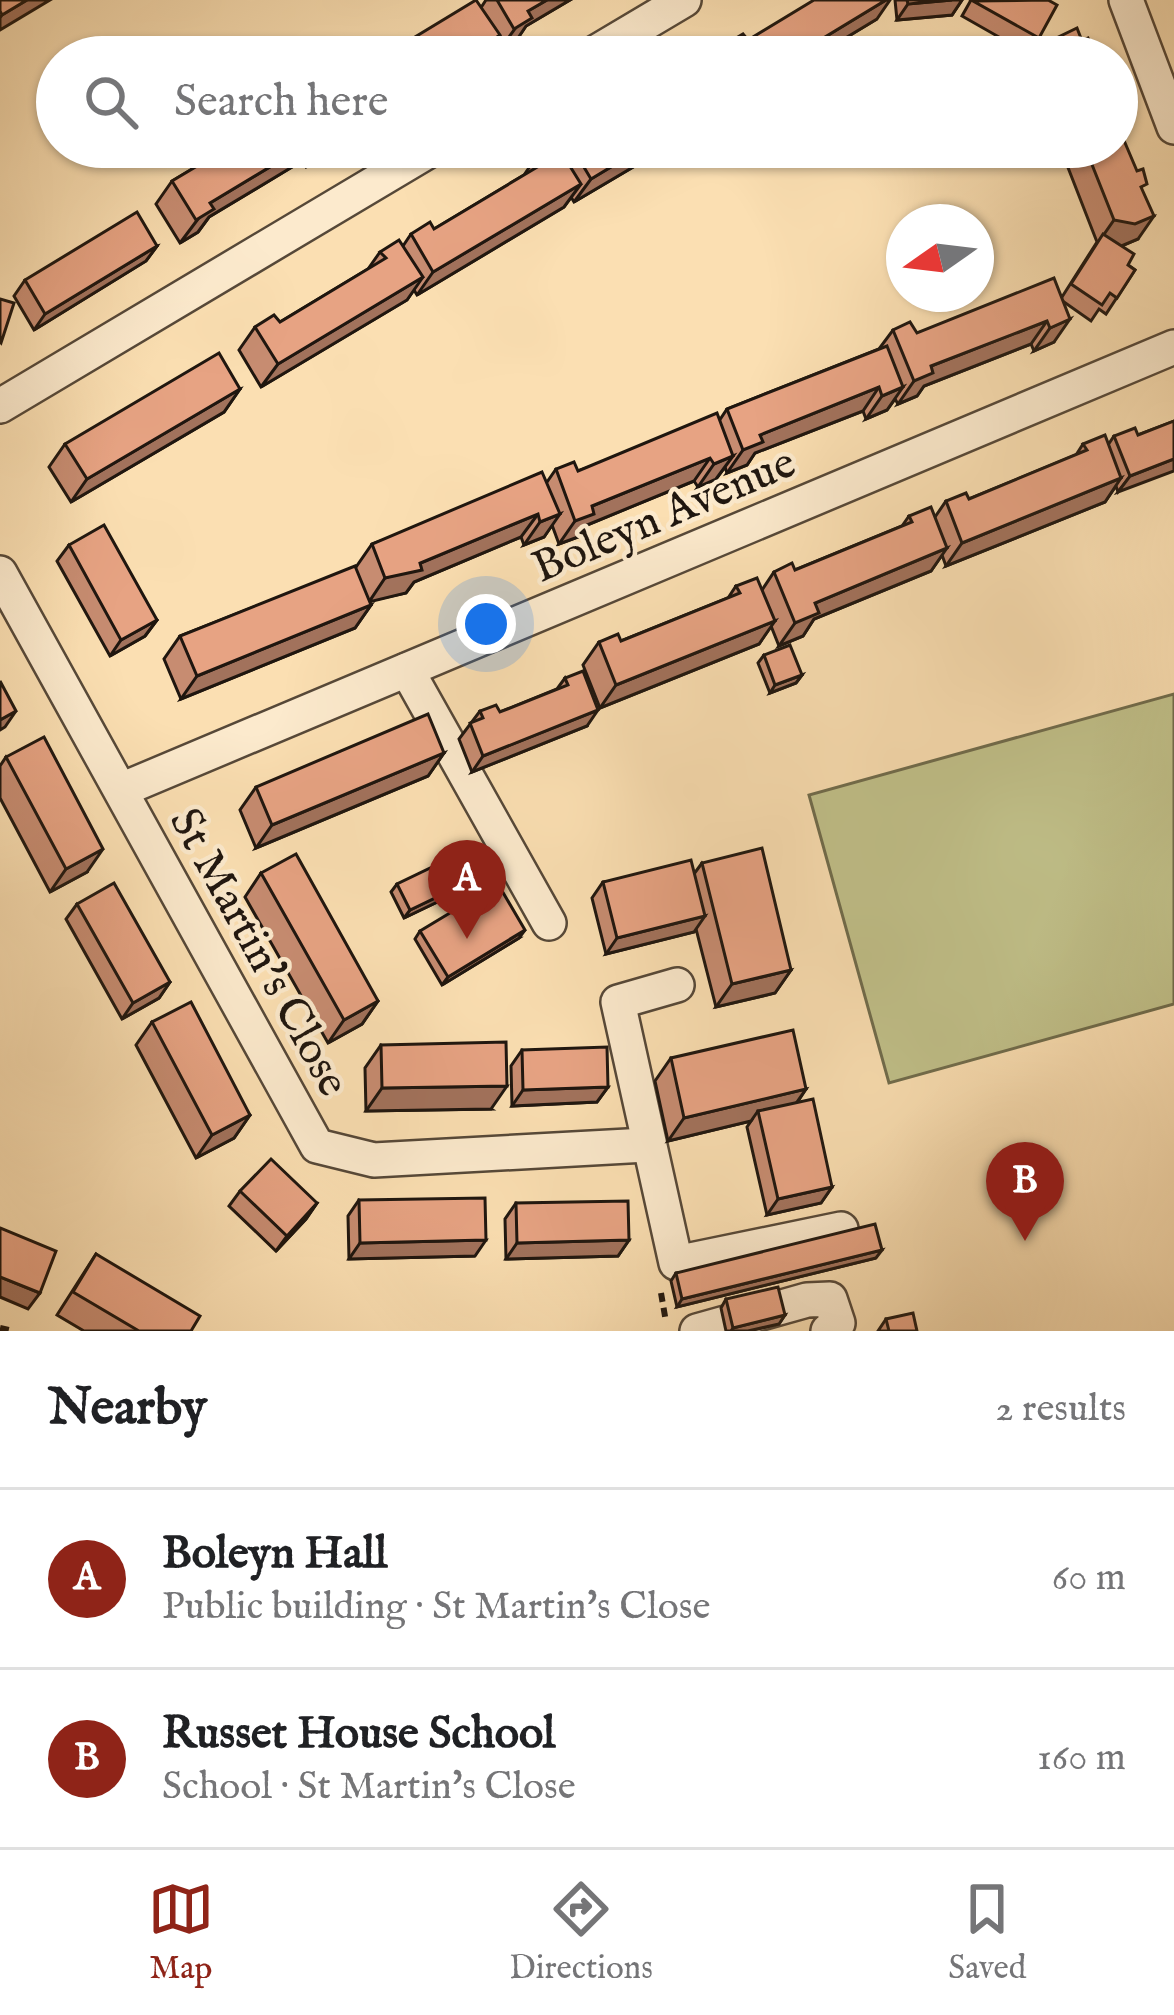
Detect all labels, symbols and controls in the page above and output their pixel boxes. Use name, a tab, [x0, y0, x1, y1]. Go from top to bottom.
search box	[36, 36, 1138, 168]
icon: search	[78, 69, 144, 135]
text: Search here	[174, 74, 388, 131]
north arrow	[886, 204, 994, 312]
street label: Boleyn Avenue	[524, 435, 804, 597]
your location	[456, 594, 516, 654]
street label: St Martin's Close	[155, 799, 361, 1107]
pin: A	[428, 840, 506, 939]
pin: B	[986, 1142, 1064, 1241]
text: Nearby	[48, 1377, 207, 1442]
text: 2 results	[995, 1385, 1126, 1434]
text: Boleyn Hall	[162, 1526, 387, 1583]
text: A	[74, 1554, 100, 1603]
text: 60 m	[1052, 1554, 1126, 1603]
text: Public building · St Martin's Close	[162, 1583, 710, 1632]
text: Russet House School	[162, 1706, 555, 1763]
text: B	[74, 1734, 100, 1783]
text: 160 m	[1037, 1734, 1126, 1783]
text: School · St Martin's Close	[162, 1763, 576, 1812]
tab: Map	[148, 1876, 214, 1990]
tab: Directions	[509, 1876, 653, 1990]
tab: Saved	[948, 1876, 1026, 1990]

